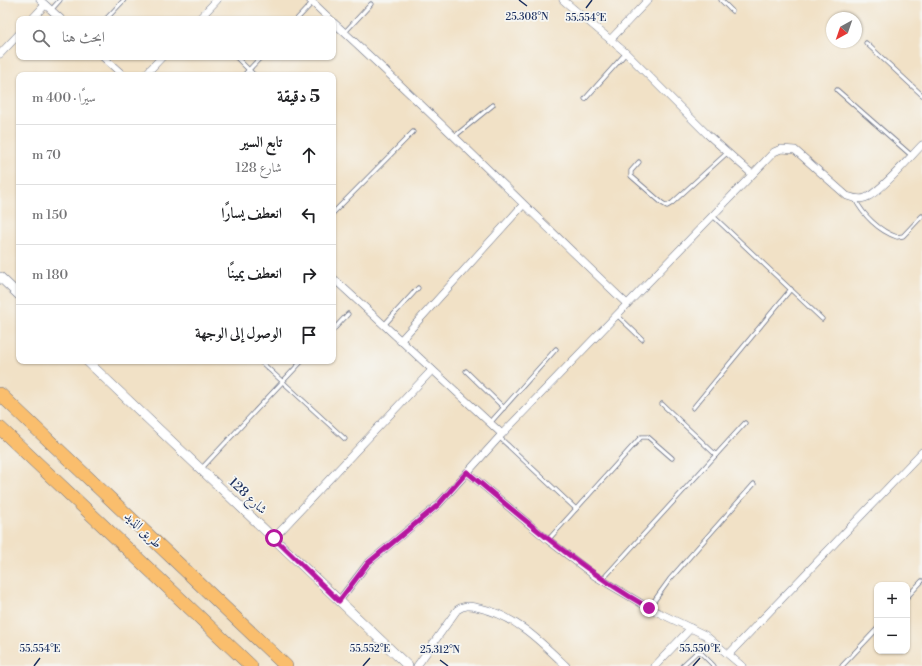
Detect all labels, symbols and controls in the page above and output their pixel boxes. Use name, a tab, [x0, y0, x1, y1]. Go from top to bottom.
text: 25.308°N	[506, 11, 549, 23]
text: 55.554°E	[566, 12, 607, 24]
north arrow	[826, 12, 862, 48]
search box	[16, 16, 336, 60]
icon: search	[30, 27, 52, 49]
text: ابحث هنا	[62, 28, 105, 47]
text: 5 دقيقة	[277, 86, 320, 108]
text: سيرًا · 400 m	[32, 90, 96, 106]
text: تابع السير	[240, 133, 282, 152]
icon: ahead	[298, 144, 320, 166]
text: 70 m	[32, 147, 61, 163]
text: شارع 128	[236, 160, 282, 176]
text: انعطف يسارًا	[221, 204, 282, 223]
icon: left	[298, 204, 320, 226]
text: 150 m	[32, 207, 67, 223]
text: انعطف يمينًا	[227, 264, 282, 283]
icon: right	[298, 264, 320, 286]
text: 180 m	[32, 267, 68, 283]
text: الوصول إلى الوجهة	[195, 324, 282, 343]
icon: arrive	[298, 324, 320, 346]
street label: شارع 128	[223, 474, 270, 520]
street label: طريق الذيد	[121, 508, 165, 552]
route start	[265, 529, 283, 547]
map controls	[874, 582, 910, 654]
button: +	[874, 582, 910, 618]
route end	[640, 599, 658, 617]
button: −	[874, 618, 910, 654]
text: 55.554°E	[20, 643, 61, 655]
text: 55.552°E	[350, 643, 390, 655]
text: 55.550°E	[679, 643, 721, 655]
text: 25.312°N	[420, 644, 461, 656]

